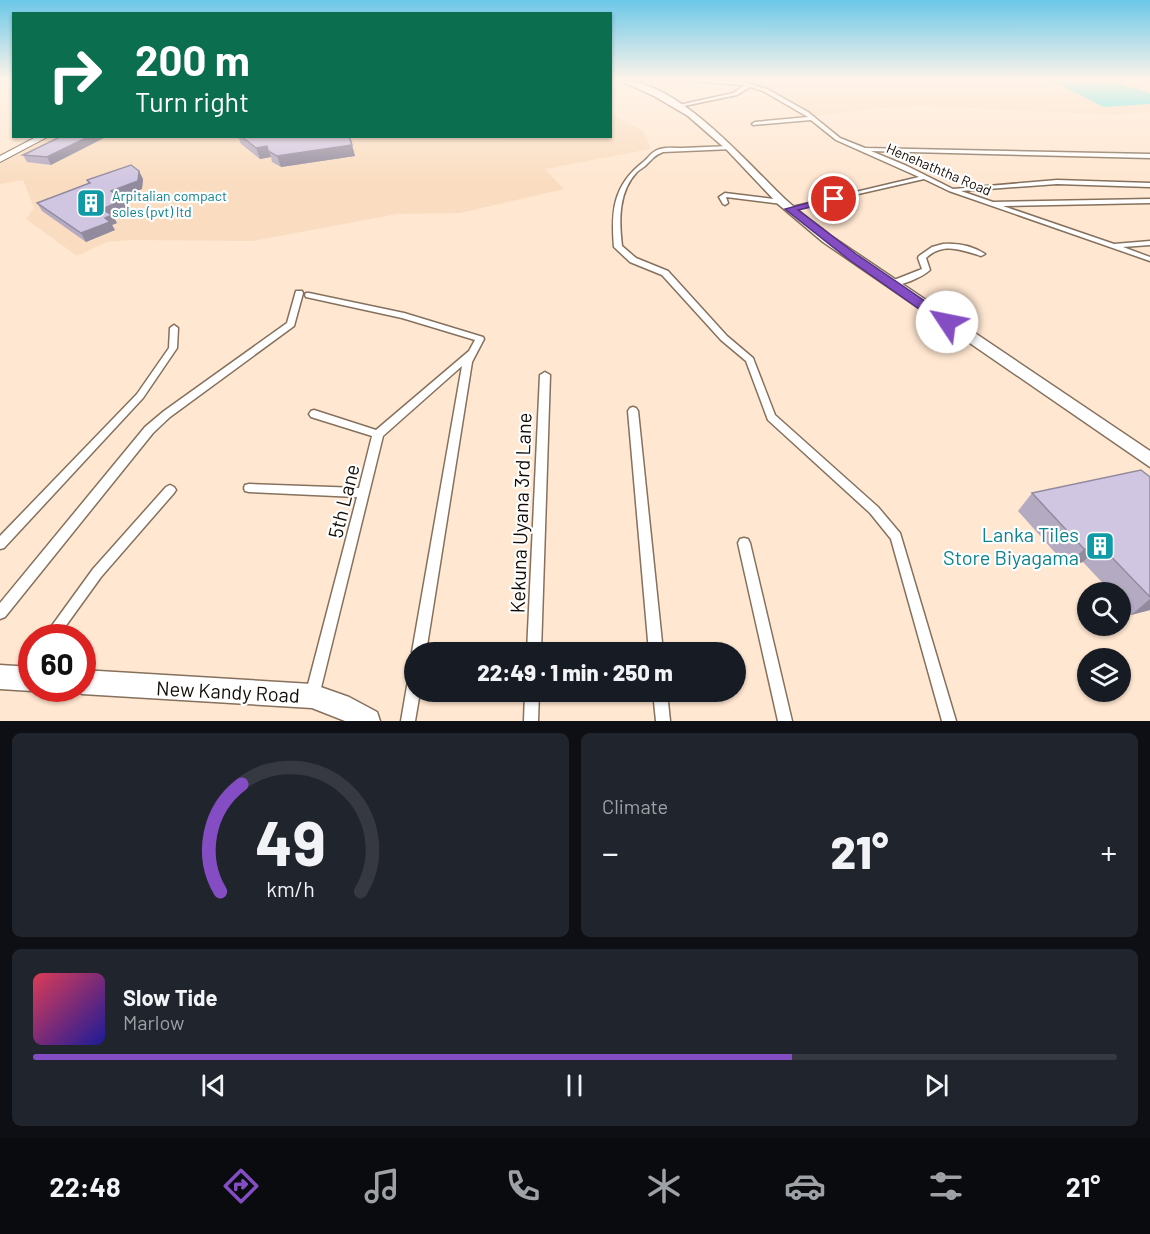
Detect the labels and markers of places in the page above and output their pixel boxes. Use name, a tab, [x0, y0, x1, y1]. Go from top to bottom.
pin	[808, 173, 859, 224]
building icon: Arpitalian compact soles (pvt) ltd	[75, 187, 107, 219]
place label: Arpitalian compact soles (pvt) ltd	[112, 187, 227, 220]
place label: Lanka Tiles Store Biyagama	[943, 522, 1079, 569]
building icon: Lanka Tiles Store Biyagama	[1084, 530, 1116, 562]

